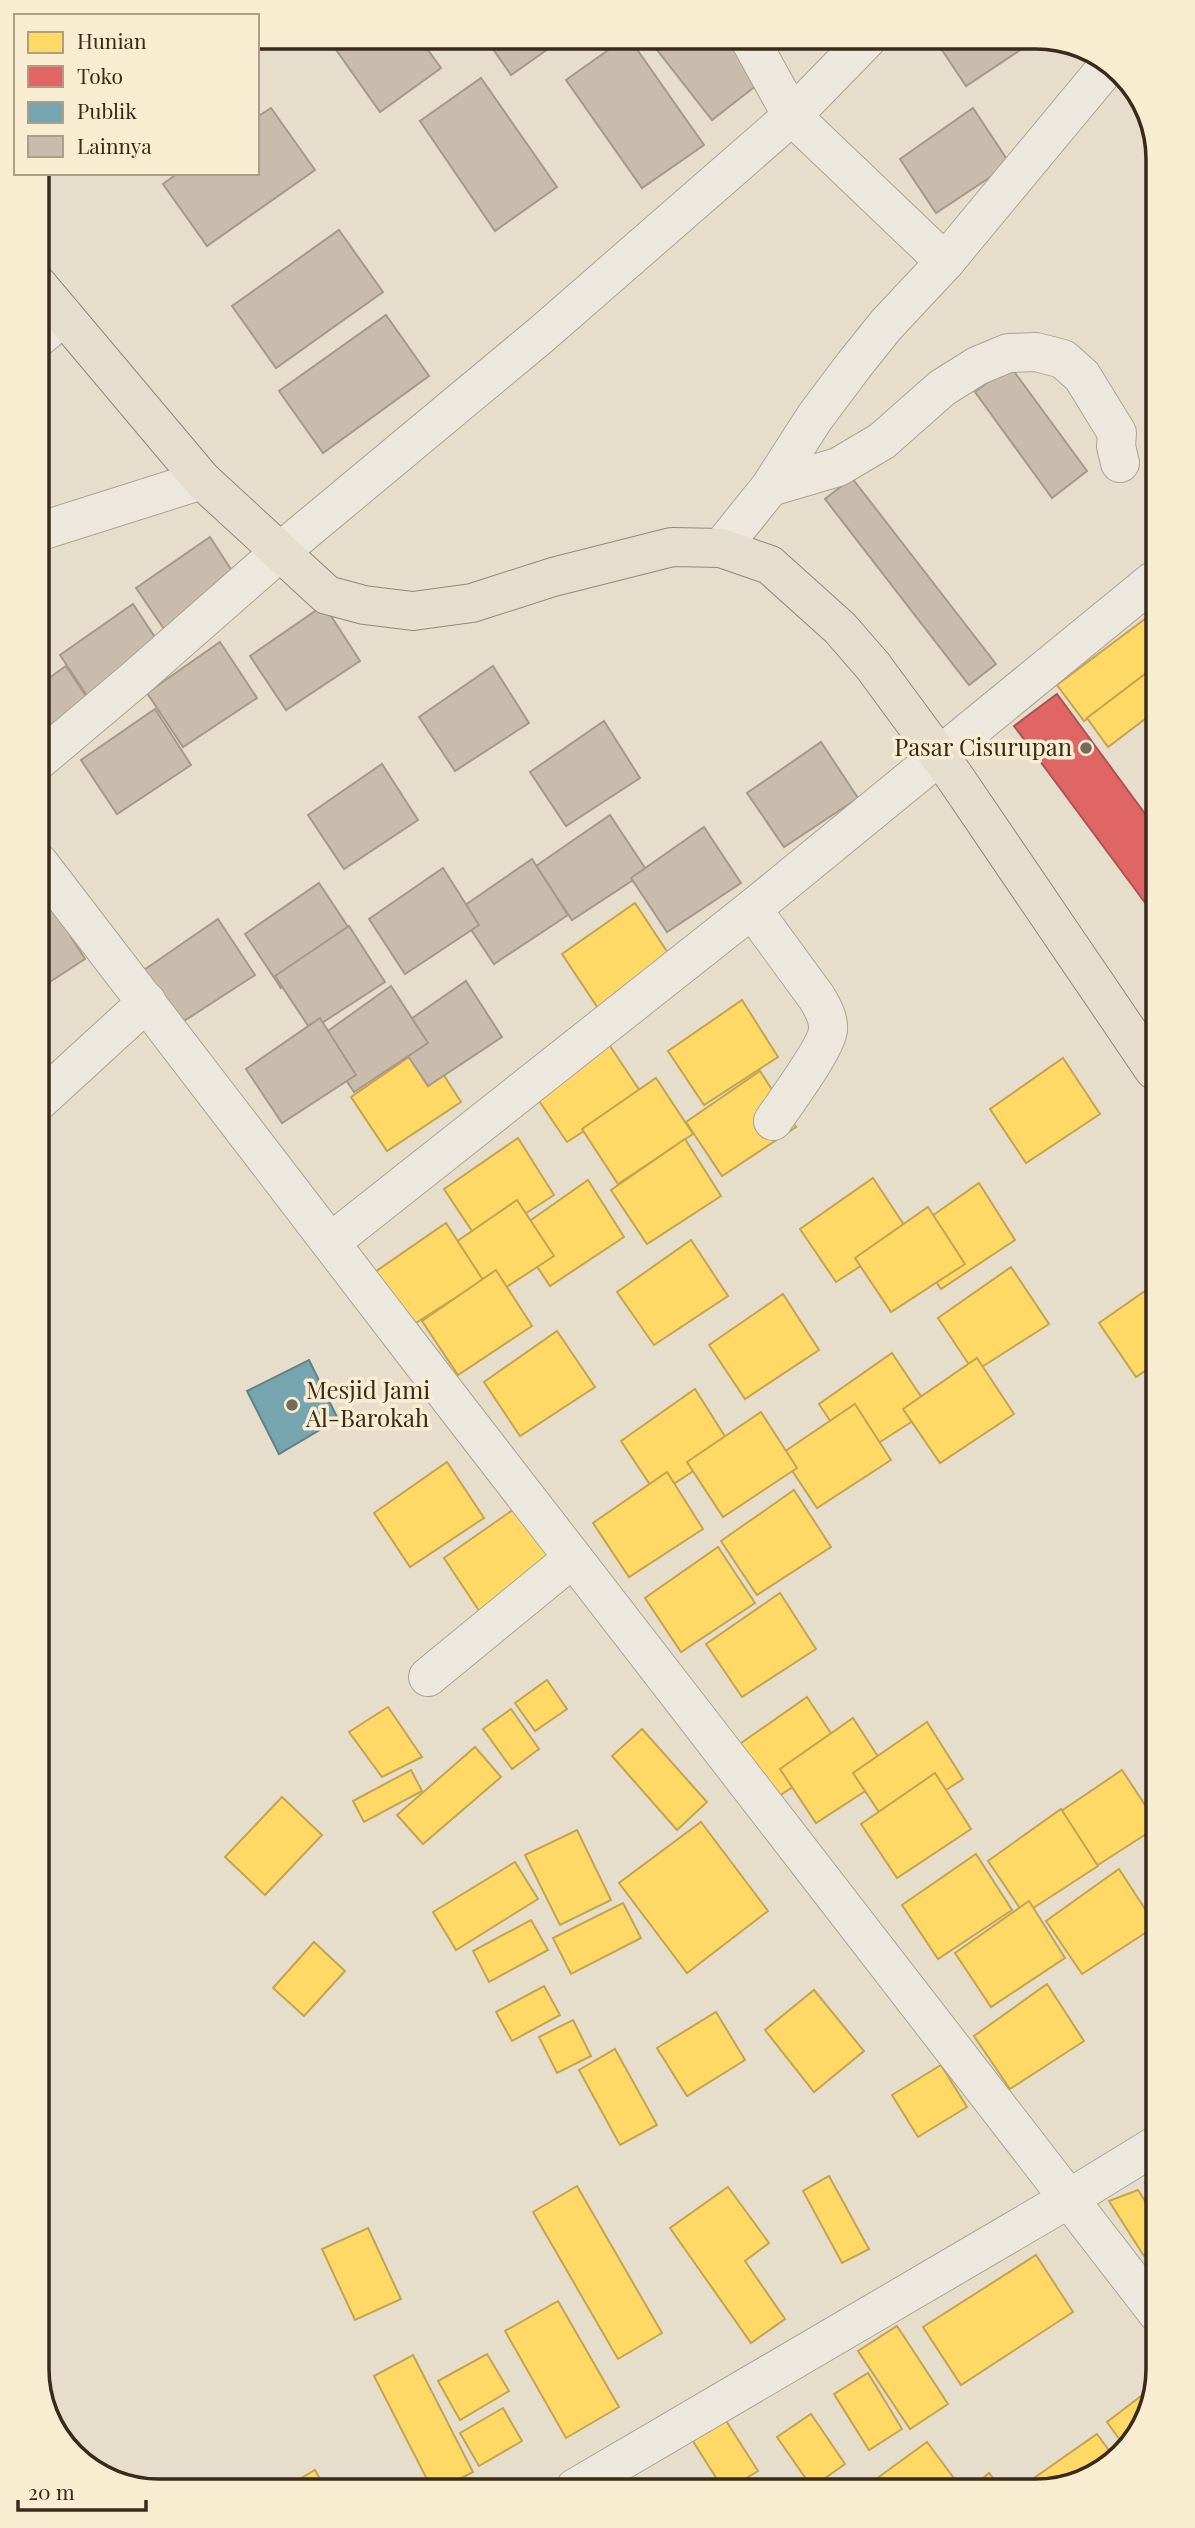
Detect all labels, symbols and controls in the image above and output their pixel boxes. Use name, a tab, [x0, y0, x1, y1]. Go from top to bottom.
legend	[14, 14, 259, 175]
text: Hunian	[77, 26, 147, 54]
text: Toko	[77, 61, 123, 89]
text: Publik	[77, 96, 137, 124]
text: Lainnya	[77, 131, 152, 159]
place label: Pasar Cisurupan	[894, 730, 1072, 762]
marker: Pasar Cisurupan	[1078, 740, 1094, 756]
place label: Mesjid Jami Al-Barokah	[305, 1373, 430, 1433]
marker: Mesjid Jami Al-Barokah	[284, 1397, 300, 1413]
scale bar	[18, 2468, 145, 2512]
text: 20 m	[28, 2477, 75, 2505]

